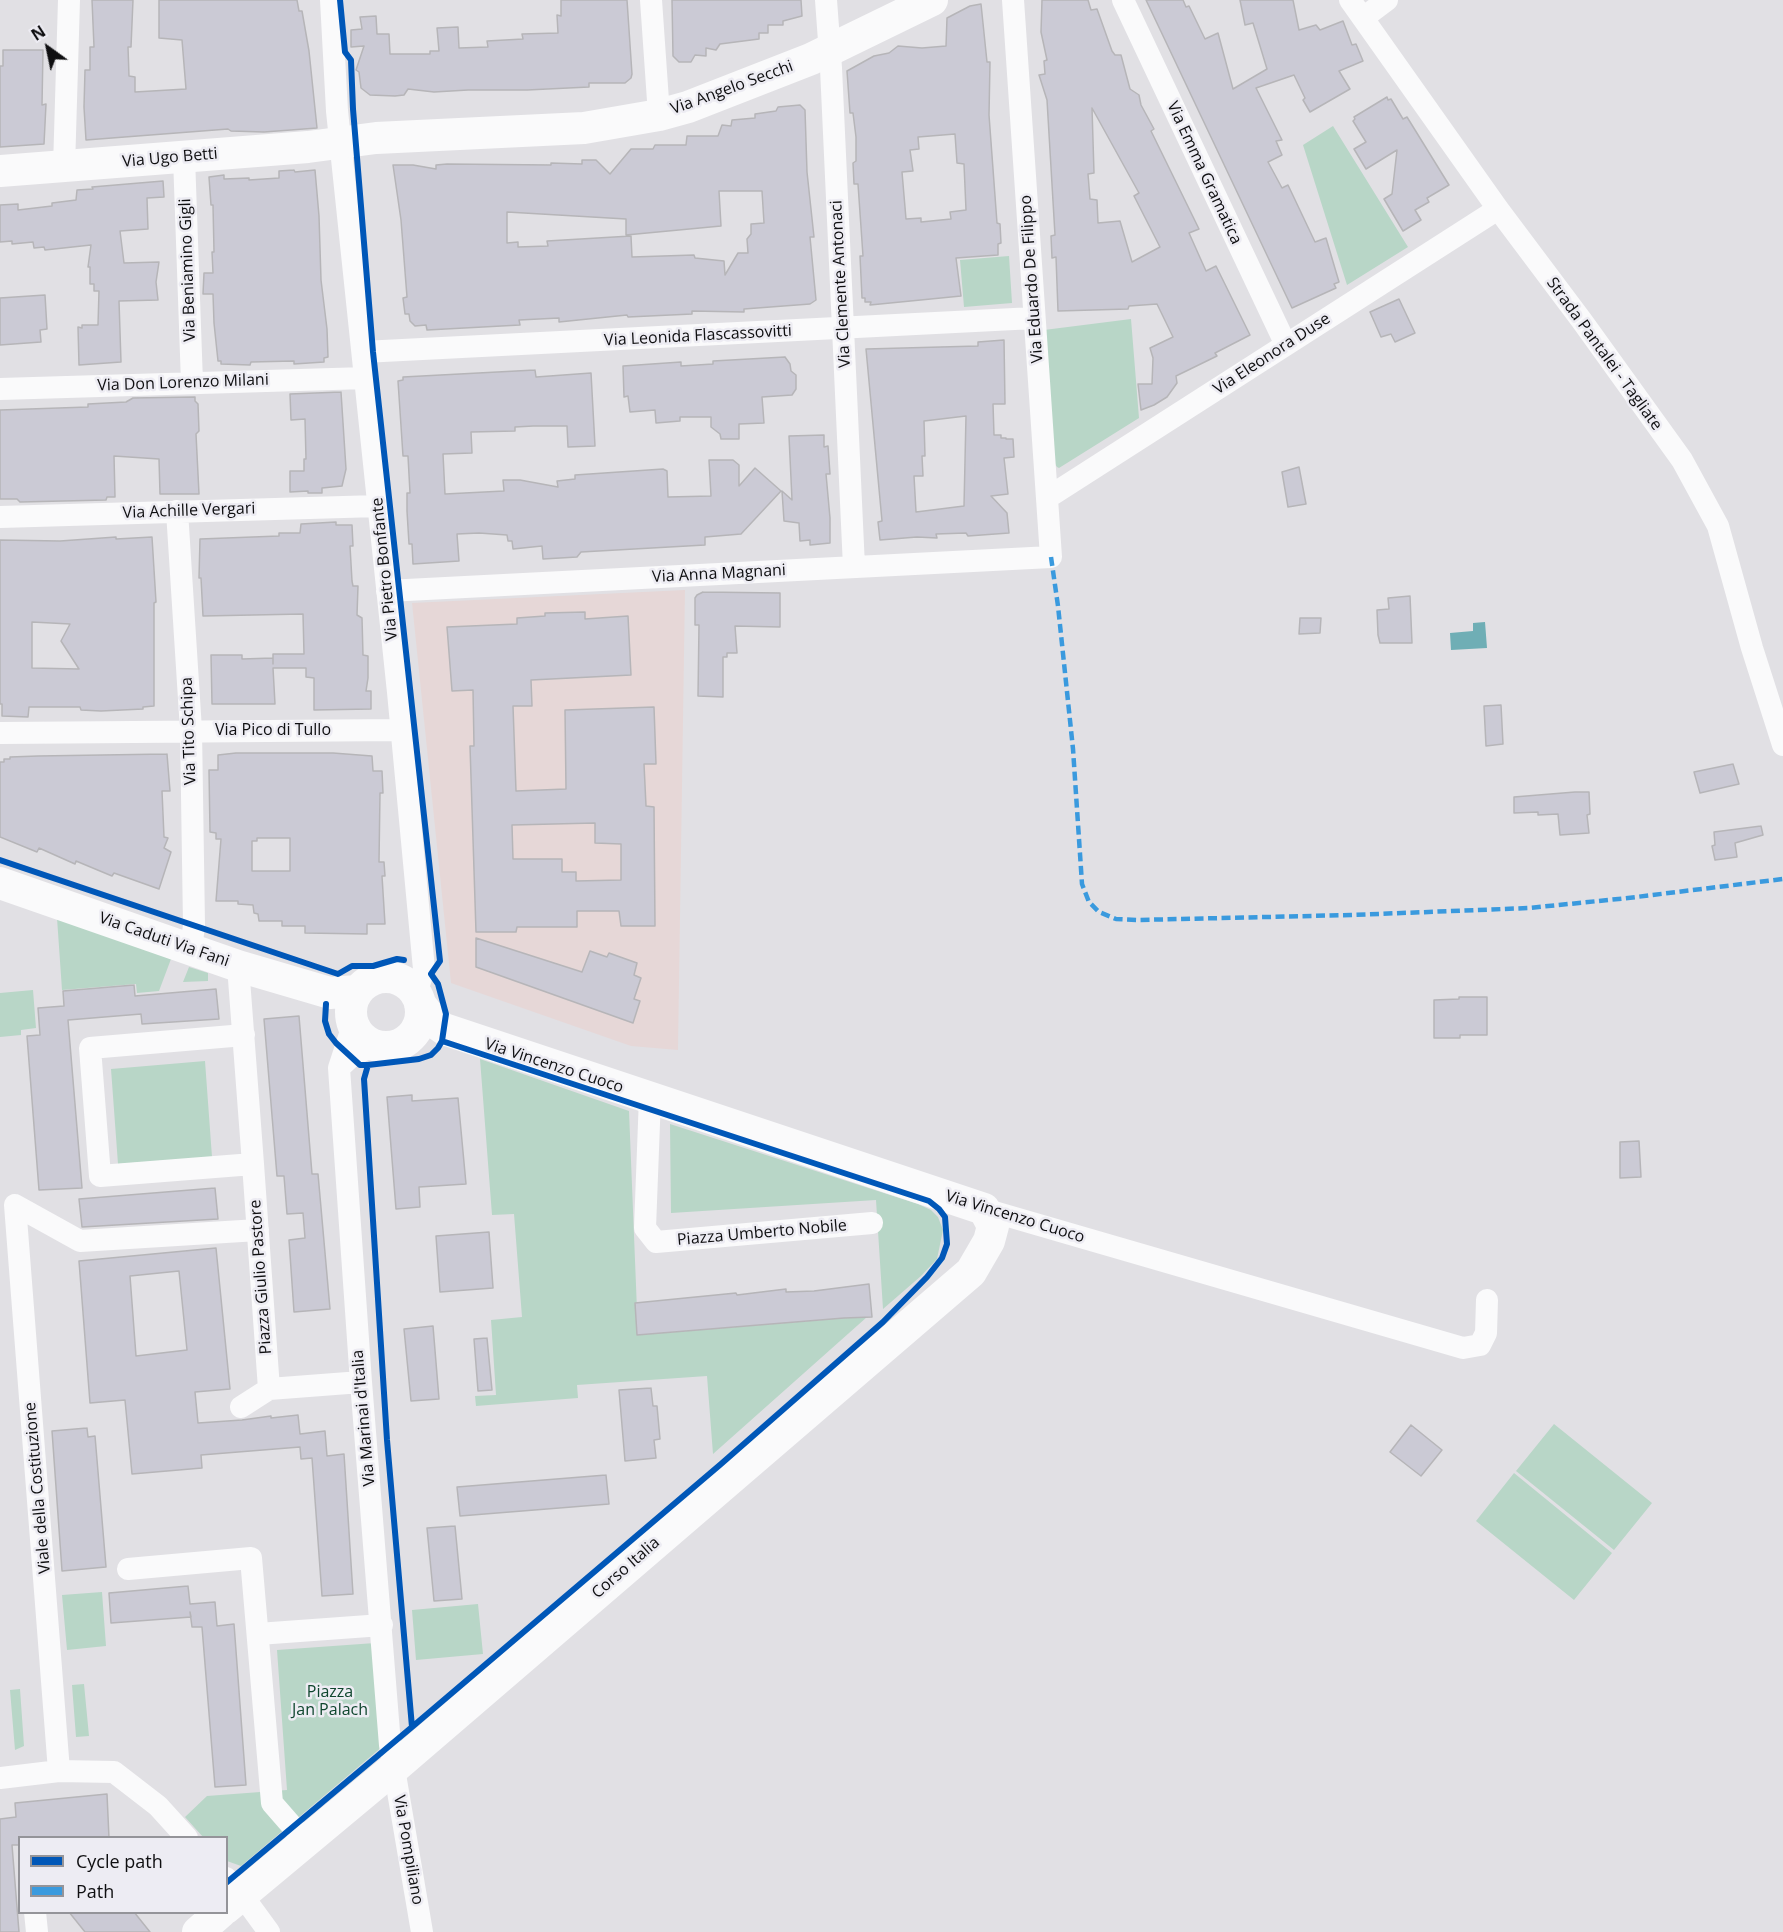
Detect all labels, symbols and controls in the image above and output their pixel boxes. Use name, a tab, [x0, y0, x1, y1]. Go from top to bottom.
north arrow	[18, 18, 78, 78]
text: N	[27, 20, 50, 46]
street label: Via Angelo Secchi	[668, 57, 796, 119]
street label: Via Emma Gramatica	[1162, 99, 1246, 247]
street label: Via Ugo Betti	[122, 144, 218, 172]
street label: Via Eduardo De Filippo	[1017, 194, 1047, 364]
street label: Via Beniamino Gigli	[176, 198, 200, 342]
street label: Via Clemente Antonaci	[827, 200, 855, 368]
street label: Strada Pantalei - Tagliate	[1542, 274, 1666, 434]
street label: Via Eleonora Duse	[1210, 309, 1334, 399]
street label: Via Leonida Flascassovitti	[604, 321, 792, 351]
street label: Via Don Lorenzo Milani	[97, 370, 269, 396]
street label: Via Pietro Bonfante	[368, 496, 402, 642]
street label: Via Achille Vergari	[122, 499, 256, 523]
street label: Via Anna Magnani	[652, 561, 786, 587]
street label: Via Tito Schipa	[178, 677, 200, 785]
street label: Via Pico di Tullo	[215, 720, 331, 740]
street label: Via Caduti Via Fani	[96, 909, 232, 971]
street label: Via Vincenzo Cuoco	[482, 1035, 626, 1097]
street label: Via Vincenzo Cuoco	[943, 1187, 1087, 1247]
street label: Piazza Giulio Pastore	[246, 1199, 276, 1355]
street label: Piazza Umberto Nobile	[676, 1216, 848, 1250]
street label: Via Marinai d'Italia	[348, 1349, 380, 1487]
street label: Viale della Costituzione	[21, 1401, 55, 1575]
street label: Corso Italia	[588, 1533, 664, 1603]
park label: Piazza Jan Palach	[292, 1682, 368, 1720]
street label: Via Pompiliano	[389, 1794, 427, 1906]
legend	[18, 1836, 228, 1914]
text: Cycle path	[76, 1849, 163, 1873]
text: Path	[76, 1879, 114, 1903]

